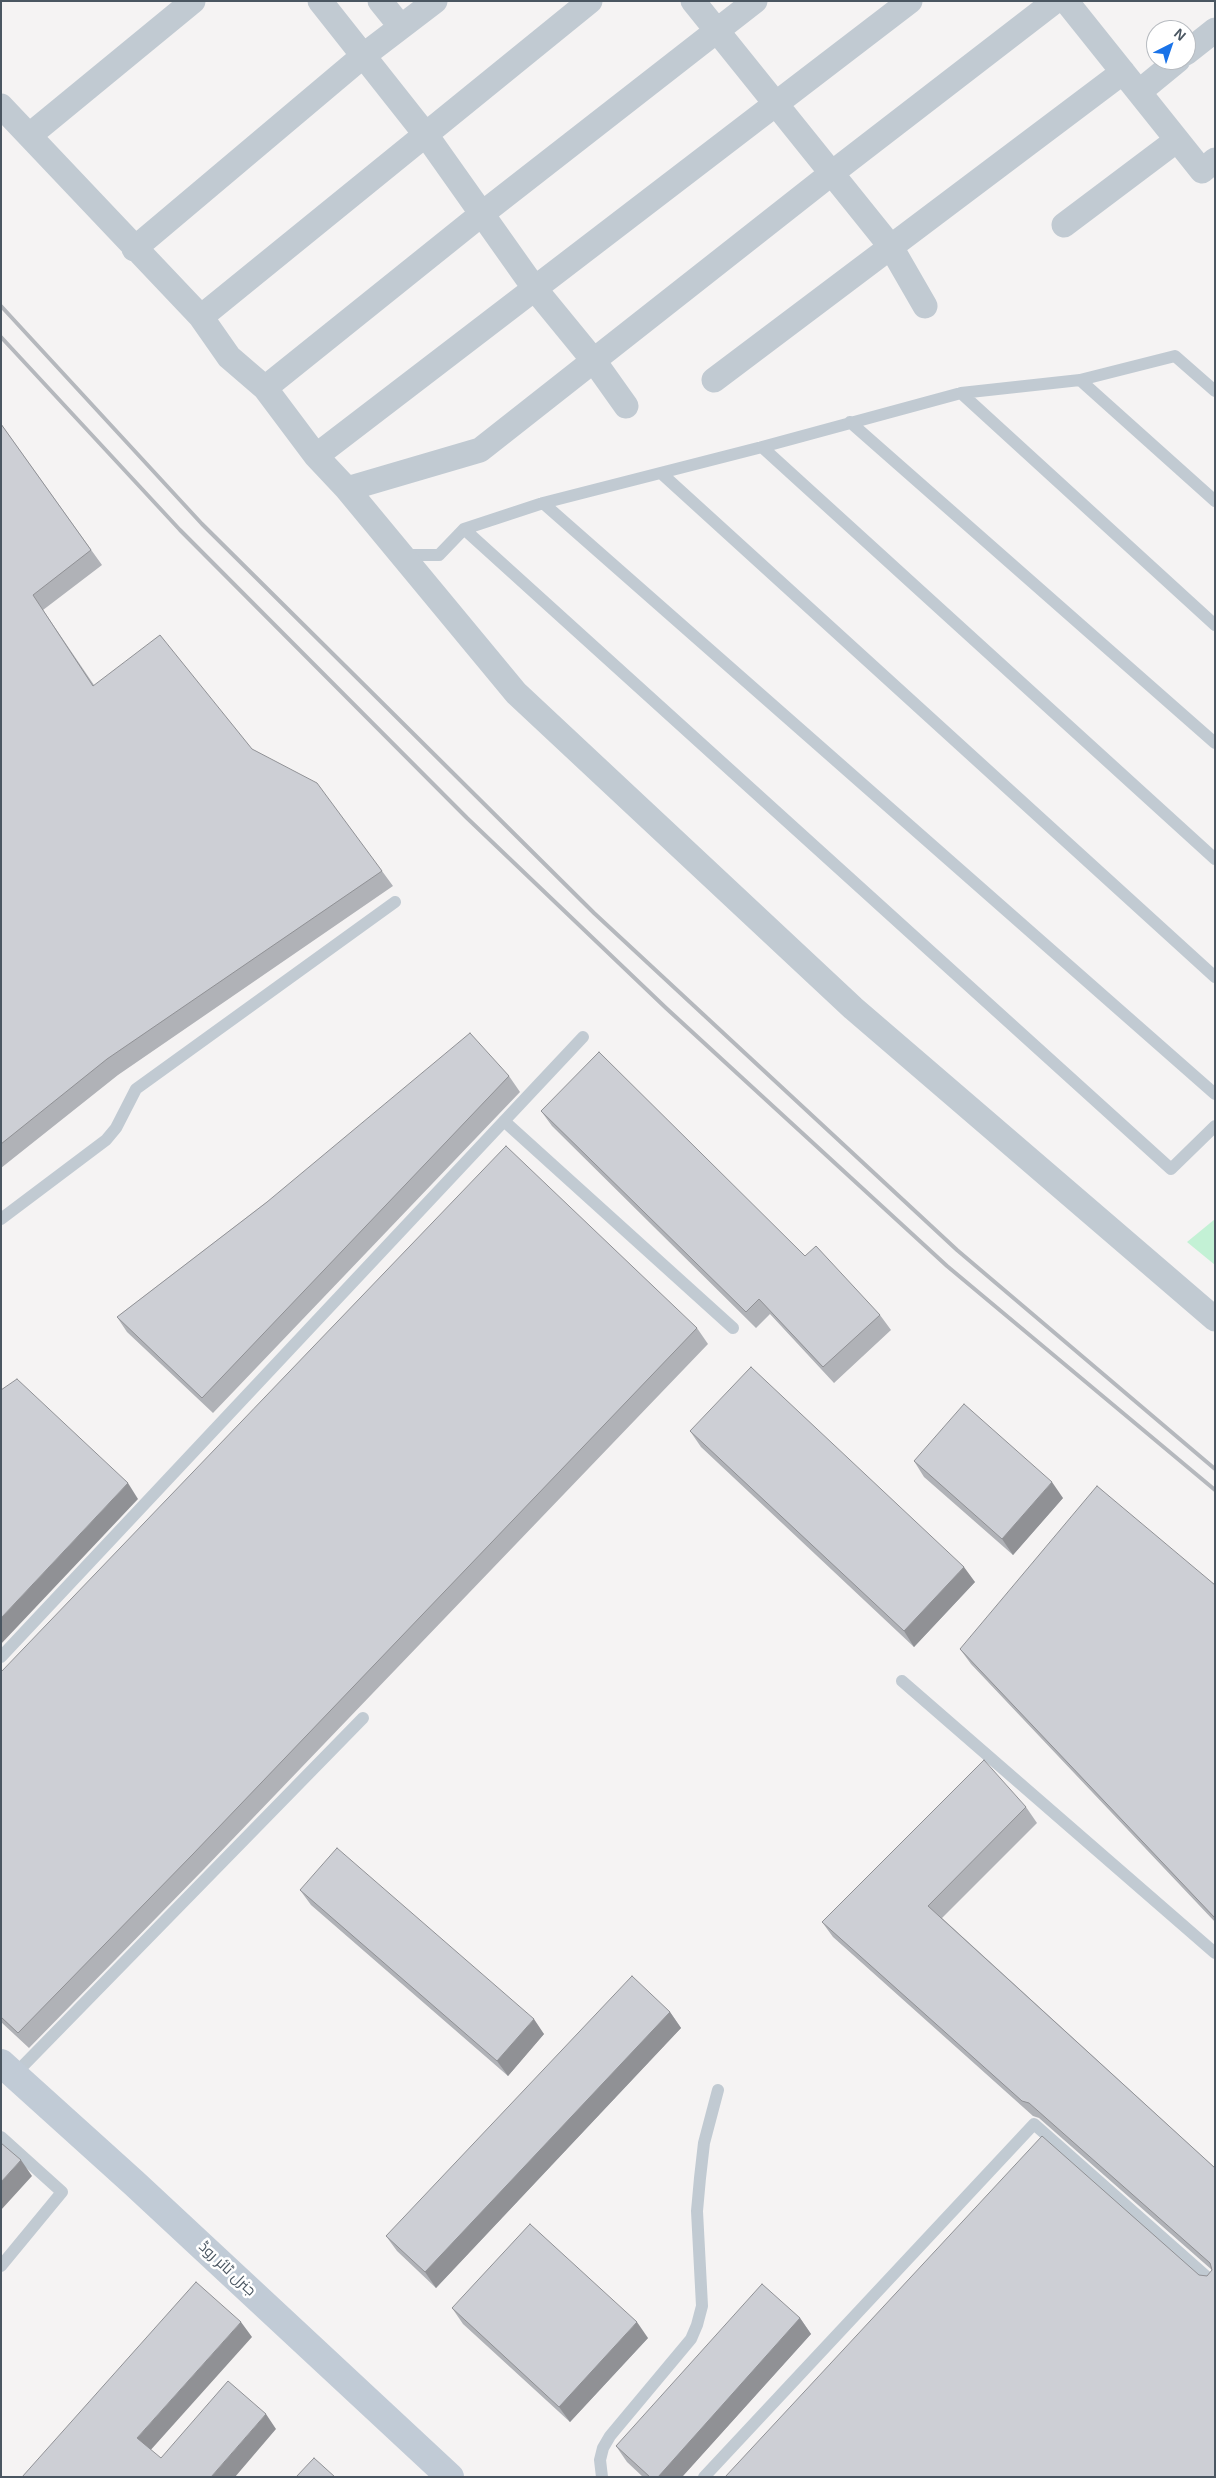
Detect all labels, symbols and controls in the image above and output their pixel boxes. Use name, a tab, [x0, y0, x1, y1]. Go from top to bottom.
north arrow	[1146, 20, 1196, 70]
text: N	[1171, 25, 1189, 44]
street label: جنرل ٹائر روڈ	[195, 2238, 259, 2300]

